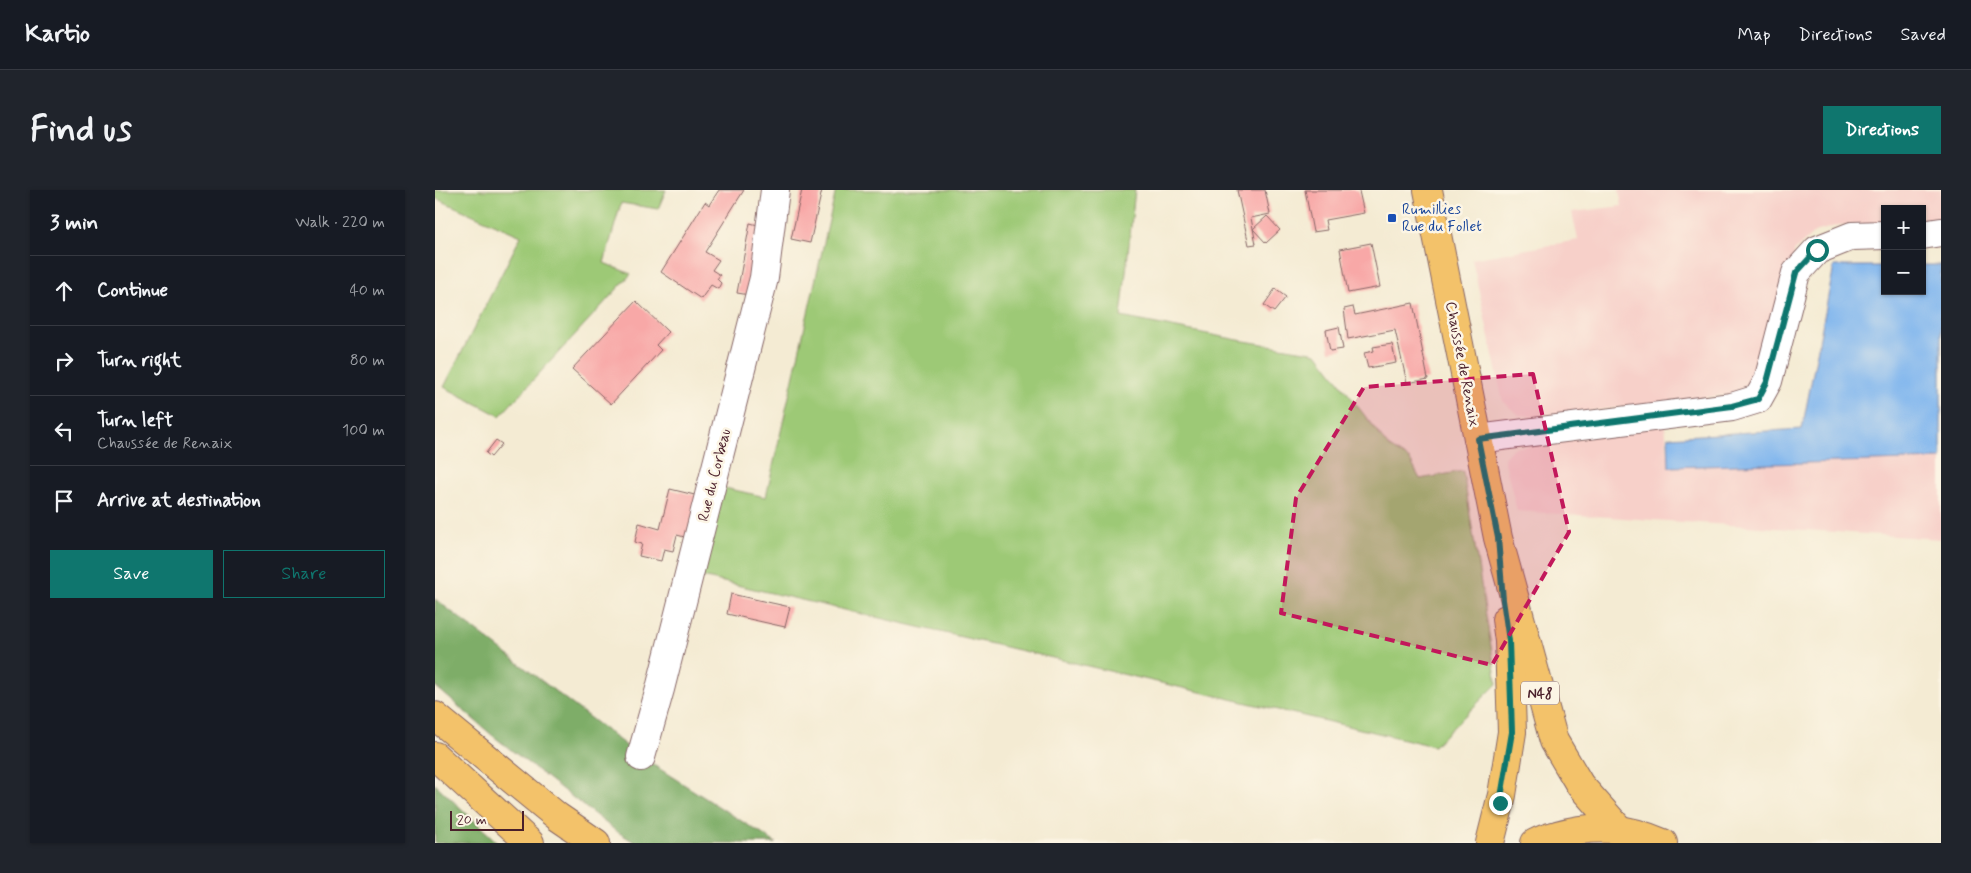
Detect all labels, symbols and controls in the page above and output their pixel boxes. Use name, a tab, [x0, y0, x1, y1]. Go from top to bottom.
text: Kartio	[25, 19, 90, 50]
text: Map	[1738, 23, 1771, 47]
text: Directions	[1799, 23, 1873, 47]
text: Saved	[1901, 23, 1946, 47]
button: Directions	[1823, 106, 1941, 154]
text: Find us	[30, 107, 132, 153]
place label: Rumillies Rue du Follet	[1402, 200, 1482, 237]
map controls	[1881, 205, 1926, 295]
button: +	[1881, 205, 1926, 250]
text: 3 min	[50, 209, 98, 237]
text: Walk · 220 m	[295, 212, 385, 233]
marker: Rumillies Rue du Follet	[1386, 212, 1398, 224]
route start	[1806, 239, 1829, 262]
button: −	[1881, 250, 1926, 295]
icon: ahead	[50, 277, 78, 305]
text: Continue	[97, 278, 168, 303]
text: 40 m	[349, 280, 385, 301]
street label: Chaussée de Renaix	[1440, 300, 1484, 429]
icon: right	[50, 347, 78, 375]
text: Turn right	[97, 348, 181, 373]
text: 80 m	[350, 350, 385, 371]
text: Turn left	[97, 408, 173, 433]
icon: left	[50, 417, 78, 445]
text: 100 m	[342, 420, 385, 441]
street label: Rue du Corbeau	[694, 427, 736, 524]
text: Chaussée de Renaix	[97, 433, 233, 454]
icon: arrive	[50, 487, 78, 515]
text: Arrive at destination	[97, 488, 261, 513]
button: Save	[50, 550, 213, 598]
button: Share	[223, 550, 385, 598]
road number: N48	[1521, 682, 1559, 704]
route end	[1489, 792, 1512, 815]
scale bar	[450, 808, 524, 831]
text: 20 m	[457, 811, 487, 829]

